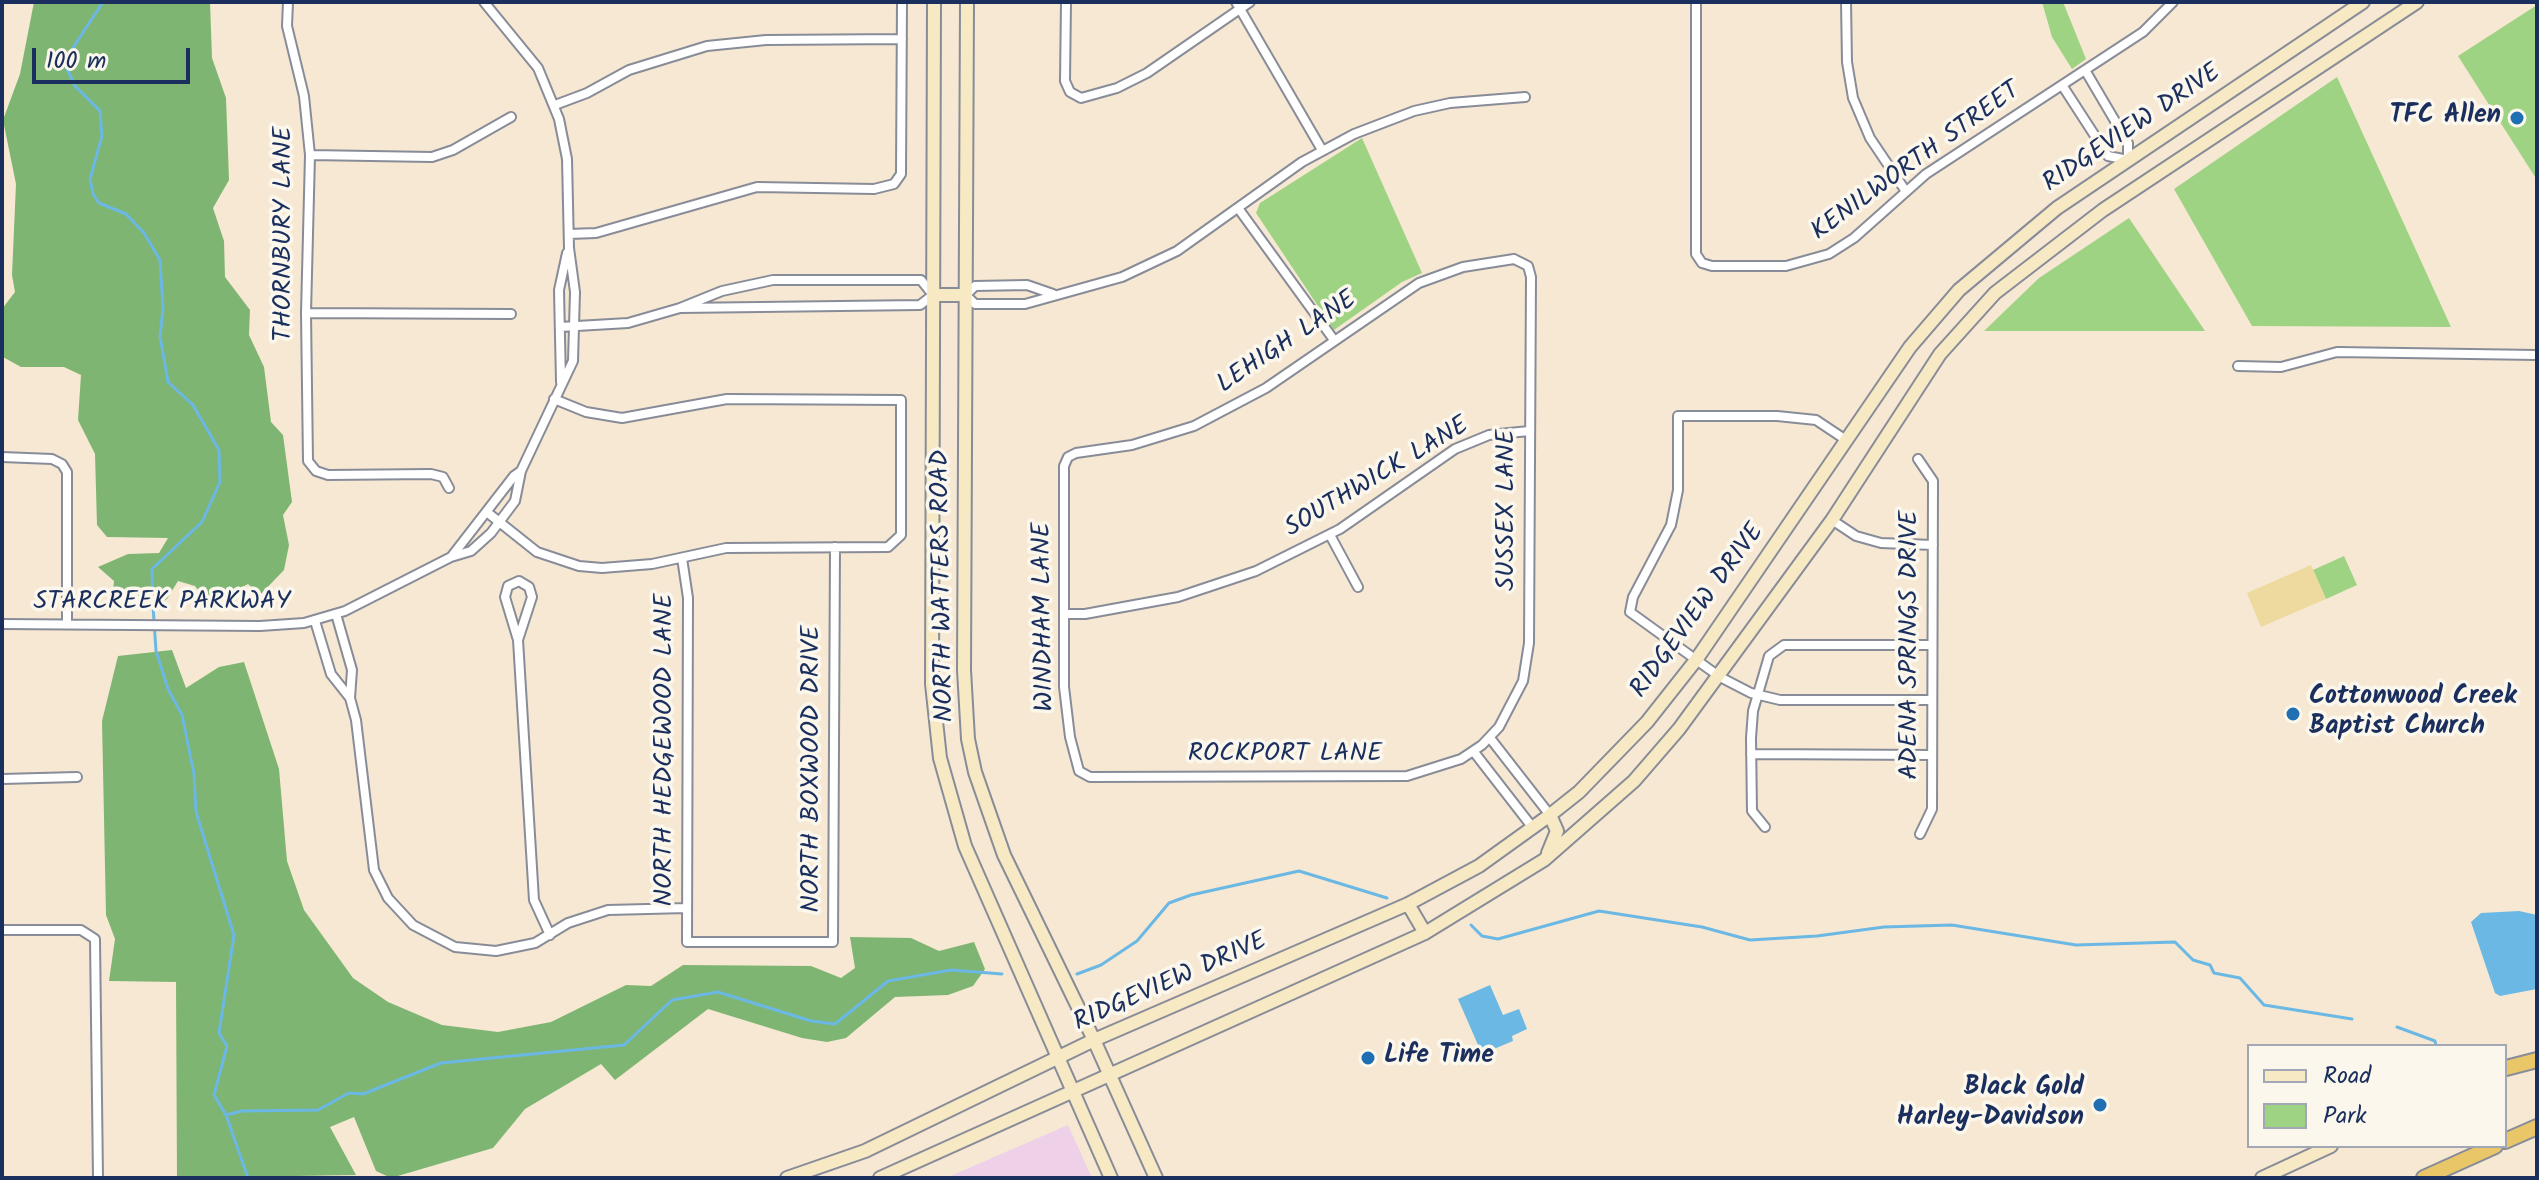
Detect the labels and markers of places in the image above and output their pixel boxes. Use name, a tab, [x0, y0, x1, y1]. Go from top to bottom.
place label: TFC Allen	[2389, 102, 2501, 134]
marker: TFC Allen	[2508, 109, 2526, 127]
place label: Cottonwood Creek Baptist Church	[2309, 683, 2516, 744]
marker: Cottonwood Creek Baptist Church	[2284, 705, 2302, 723]
place label: Life Time	[1384, 1042, 1494, 1074]
marker: Life Time	[1359, 1049, 1377, 1067]
place label: Black Gold Harley-Davidson	[1897, 1074, 2084, 1136]
marker: Black Gold Harley-Davidson	[2091, 1096, 2109, 1114]

